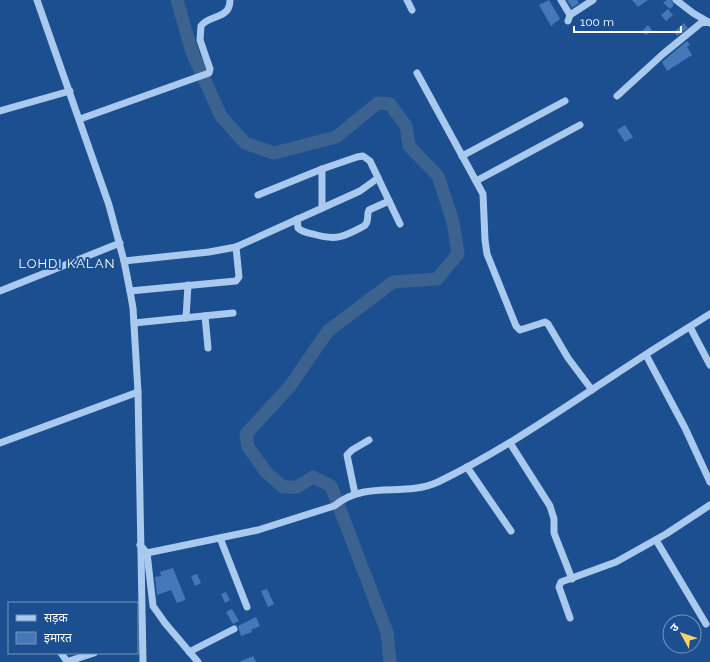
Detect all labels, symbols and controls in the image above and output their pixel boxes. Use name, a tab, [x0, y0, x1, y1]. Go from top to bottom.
scale bar	[574, 8, 681, 34]
text: 100 m	[580, 15, 614, 29]
district label: LOHDI KALAN	[19, 256, 115, 271]
legend	[8, 602, 138, 654]
text: सड़क	[44, 611, 69, 625]
north arrow	[662, 614, 702, 654]
text: उ	[668, 621, 682, 635]
text: इमारत	[44, 631, 73, 645]

